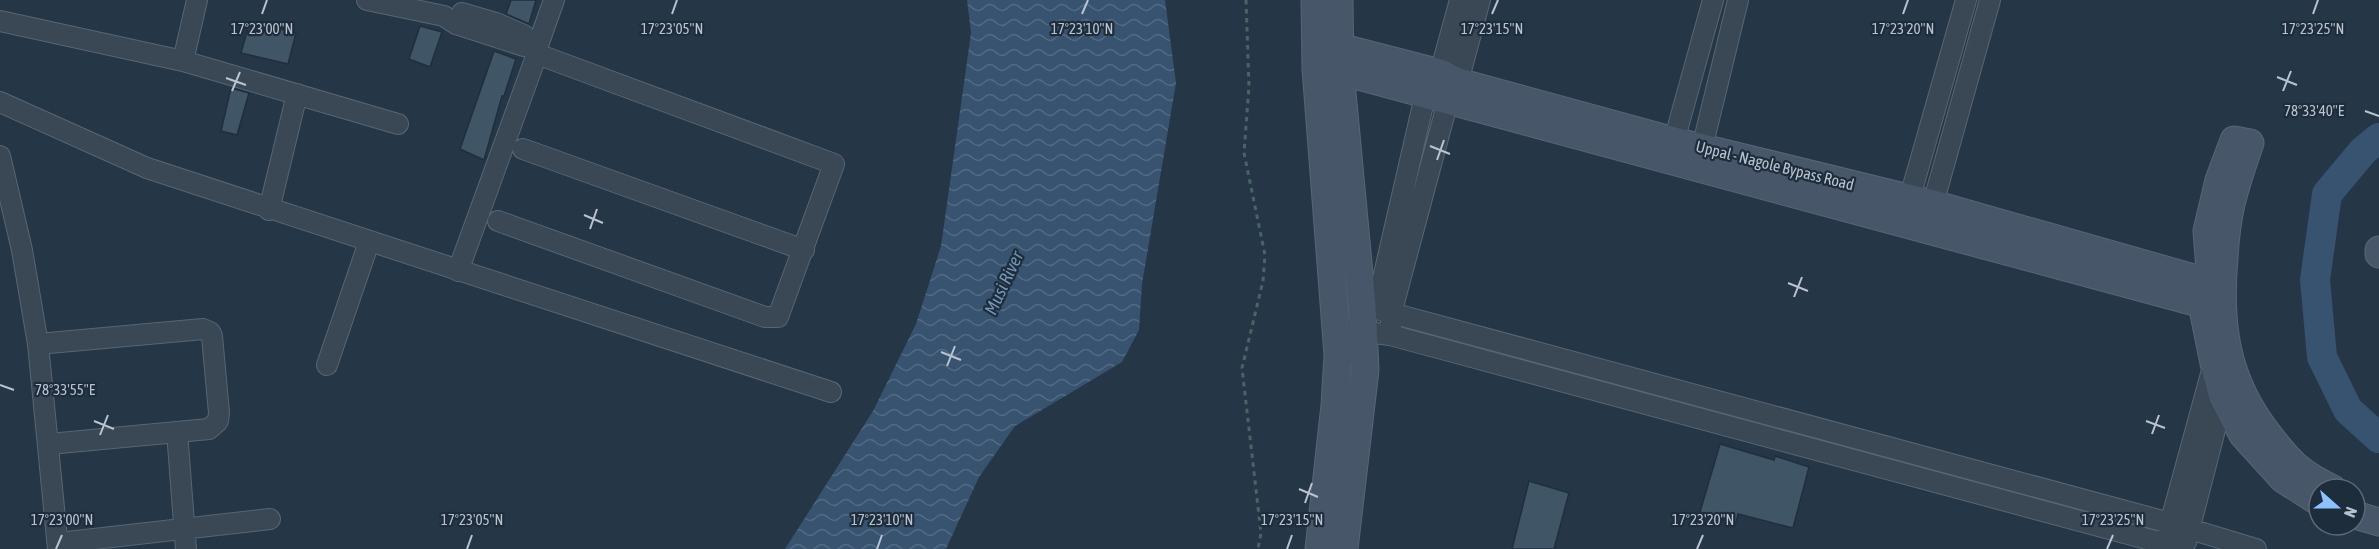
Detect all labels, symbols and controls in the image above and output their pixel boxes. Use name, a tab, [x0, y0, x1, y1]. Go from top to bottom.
text: 17°23'00"N	[231, 20, 293, 37]
text: 17°23'05"N	[641, 20, 703, 37]
text: 17°23'10"N	[1051, 20, 1113, 37]
text: 17°23'15"N	[1461, 20, 1523, 37]
text: 17°23'20"N	[1872, 20, 1934, 37]
text: 17°23'25"N	[2282, 20, 2344, 37]
text: 78°33'40"E	[2284, 102, 2345, 119]
street label: Uppal - Nagole Bypass Road	[1694, 137, 1856, 194]
water label: Musi River	[980, 247, 1028, 318]
text: 78°33'55"E	[35, 381, 96, 398]
north arrow	[2307, 477, 2367, 537]
text: N	[2341, 505, 2361, 520]
text: 17°23'00"N	[31, 511, 93, 528]
text: 17°23'05"N	[441, 511, 503, 528]
text: 17°23'10"N	[851, 511, 913, 528]
text: 17°23'15"N	[1261, 511, 1323, 528]
text: 17°23'20"N	[1672, 511, 1734, 528]
text: 17°23'25"N	[2082, 511, 2144, 528]

